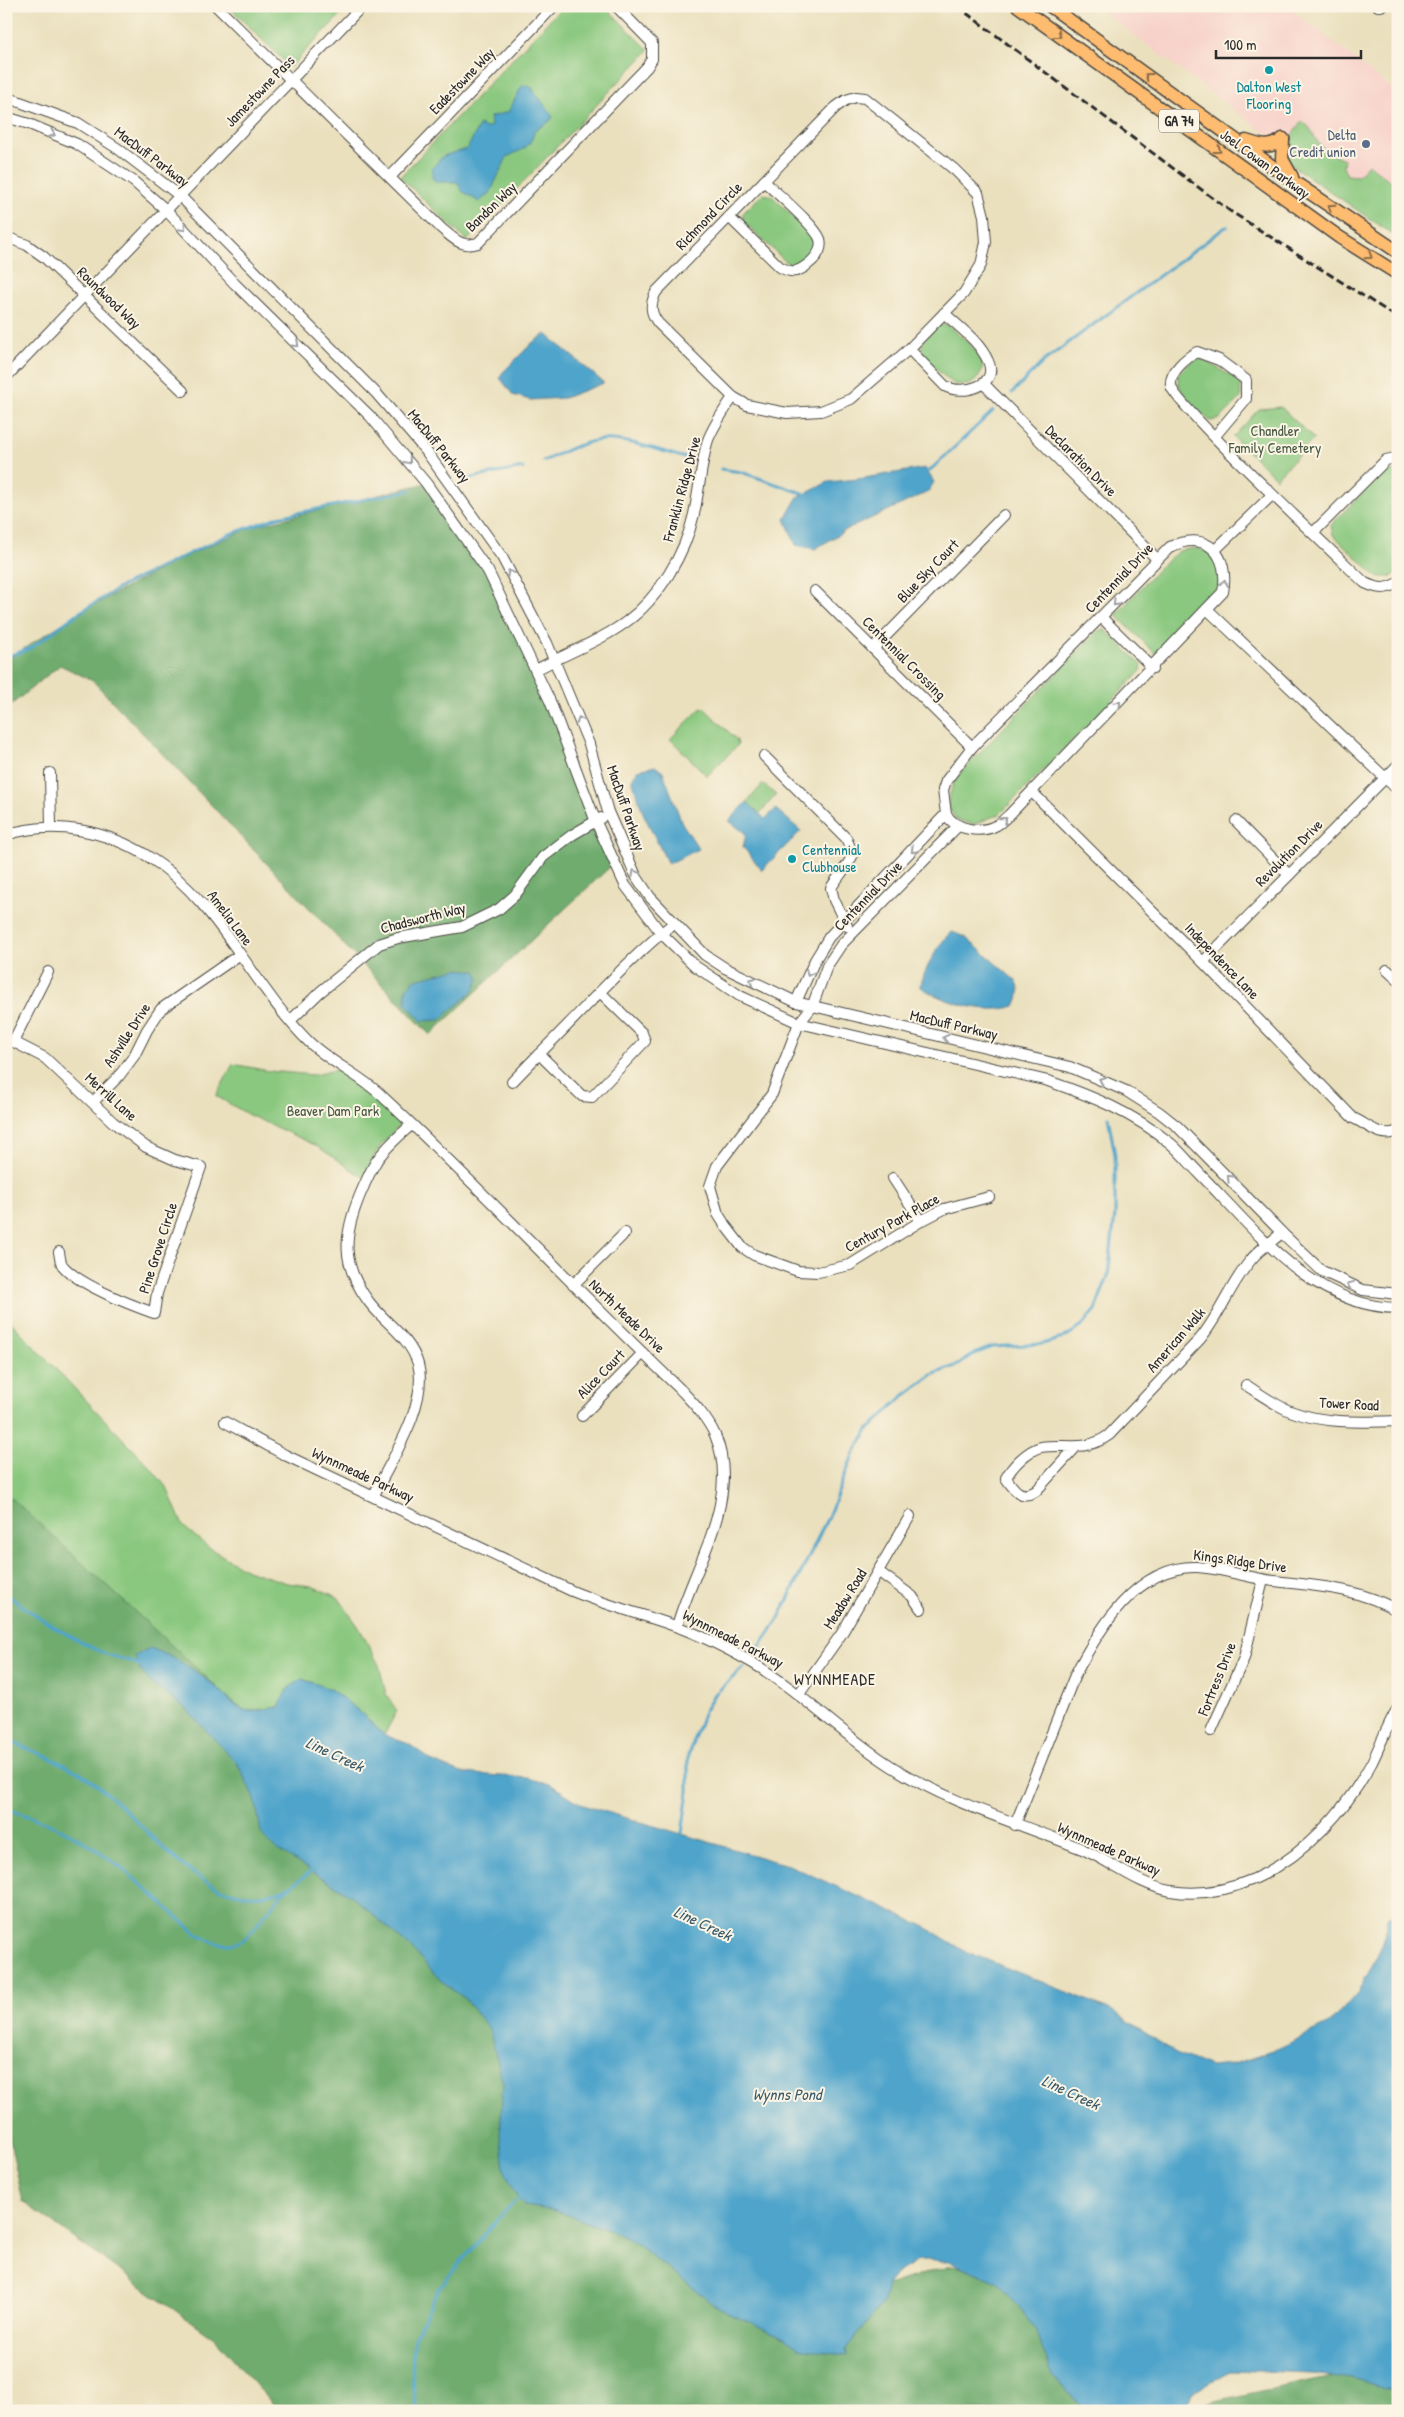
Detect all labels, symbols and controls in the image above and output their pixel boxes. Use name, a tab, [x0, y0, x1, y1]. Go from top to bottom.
scale bar	[1216, 28, 1362, 60]
one-way arrow	[1052, 29, 1062, 38]
text: 100 m	[1224, 34, 1257, 55]
street label: Eadestowne Way	[424, 42, 499, 119]
street label: Jamestowne Pass	[220, 50, 299, 131]
marker: Dalton West Flooring	[1263, 64, 1275, 76]
one-way arrow	[1144, 73, 1154, 82]
place label: Dalton West Flooring	[1237, 76, 1302, 114]
road number: GA 74	[1159, 110, 1199, 132]
street label: MacDuff Parkway	[110, 121, 194, 192]
street label: Joel Cowan Parkway	[1216, 124, 1315, 203]
place label: Delta Credit union	[1289, 124, 1356, 162]
one-way arrow	[47, 127, 56, 138]
marker: Delta Credit union	[1360, 138, 1372, 150]
one-way arrow	[1212, 144, 1222, 153]
street label: Bandon Way	[460, 177, 521, 236]
street label: Richmond Circle	[671, 177, 747, 255]
one-way arrow	[1327, 204, 1337, 213]
one-way arrow	[177, 222, 186, 231]
one-way arrow	[1363, 249, 1372, 259]
street label: Roundwood Way	[73, 262, 146, 333]
one-way arrow	[291, 338, 300, 347]
street label: MacDuff Parkway	[403, 404, 476, 487]
street label: Declaration Drive	[1041, 420, 1122, 501]
park label: Chandler Family Cemetery	[1228, 420, 1321, 458]
street label: Franklin Ridge Drive	[657, 434, 706, 545]
one-way arrow	[403, 456, 412, 465]
street label: Blue Sky Court	[892, 534, 964, 607]
street label: Centennial Drive	[1080, 538, 1158, 618]
one-way arrow	[506, 569, 516, 578]
one-way arrow	[1218, 579, 1229, 587]
one-way arrow	[1113, 597, 1122, 606]
street label: Centennial Crossing	[858, 611, 951, 704]
one-way arrow	[1112, 700, 1121, 709]
one-way arrow	[576, 716, 586, 725]
street label: MacDuff Parkway	[602, 762, 651, 853]
street label: Revolution Drive	[1250, 814, 1327, 891]
one-way arrow	[998, 816, 1007, 825]
place label: Centennial Clubhouse	[802, 839, 861, 877]
one-way arrow	[911, 845, 920, 854]
marker: Centennial Clubhouse	[786, 853, 798, 865]
street label: Centennial Drive	[829, 856, 907, 936]
one-way arrow	[631, 869, 641, 878]
street label: Amelia Lane	[203, 886, 258, 950]
street label: Chadsworth Way	[378, 897, 468, 938]
street label: Independence Lane	[1180, 918, 1264, 1004]
one-way arrow	[805, 968, 815, 977]
one-way arrow	[748, 977, 757, 987]
street label: Ashville Drive	[98, 998, 155, 1071]
street label: MacDuff Parkway	[908, 1004, 1000, 1045]
one-way arrow	[941, 1033, 950, 1044]
street label: Merrill Lane	[81, 1067, 142, 1126]
one-way arrow	[1098, 1076, 1107, 1087]
park label: Beaver Dam Park	[287, 1100, 379, 1121]
one-way arrow	[1227, 1175, 1236, 1184]
street label: Century Park Place	[841, 1188, 943, 1257]
street label: Pine Grove Circle	[133, 1200, 182, 1296]
street label: North Meade Drive	[584, 1274, 670, 1358]
one-way arrow	[1346, 1281, 1355, 1291]
street label: American Walk	[1141, 1303, 1210, 1377]
street label: Alice Court	[572, 1344, 630, 1403]
street label: Tower Road	[1319, 1391, 1380, 1416]
street label: Wynnmeade Parkway	[309, 1442, 418, 1507]
street label: Kings Ridge Drive	[1192, 1544, 1288, 1577]
street label: Meadow Road	[818, 1564, 871, 1633]
street label: Wynnmeade Parkway	[679, 1604, 787, 1673]
street label: Fortress Drive	[1192, 1639, 1241, 1720]
district label: WYNNMEADE	[794, 1668, 876, 1690]
water label: Line Creek	[303, 1731, 369, 1777]
street label: Wynnmeade Parkway	[1054, 1816, 1164, 1881]
water label: Line Creek	[671, 1900, 737, 1946]
water label: Line Creek	[1039, 2069, 1105, 2115]
water label: Wynns Pond	[753, 2083, 824, 2105]

